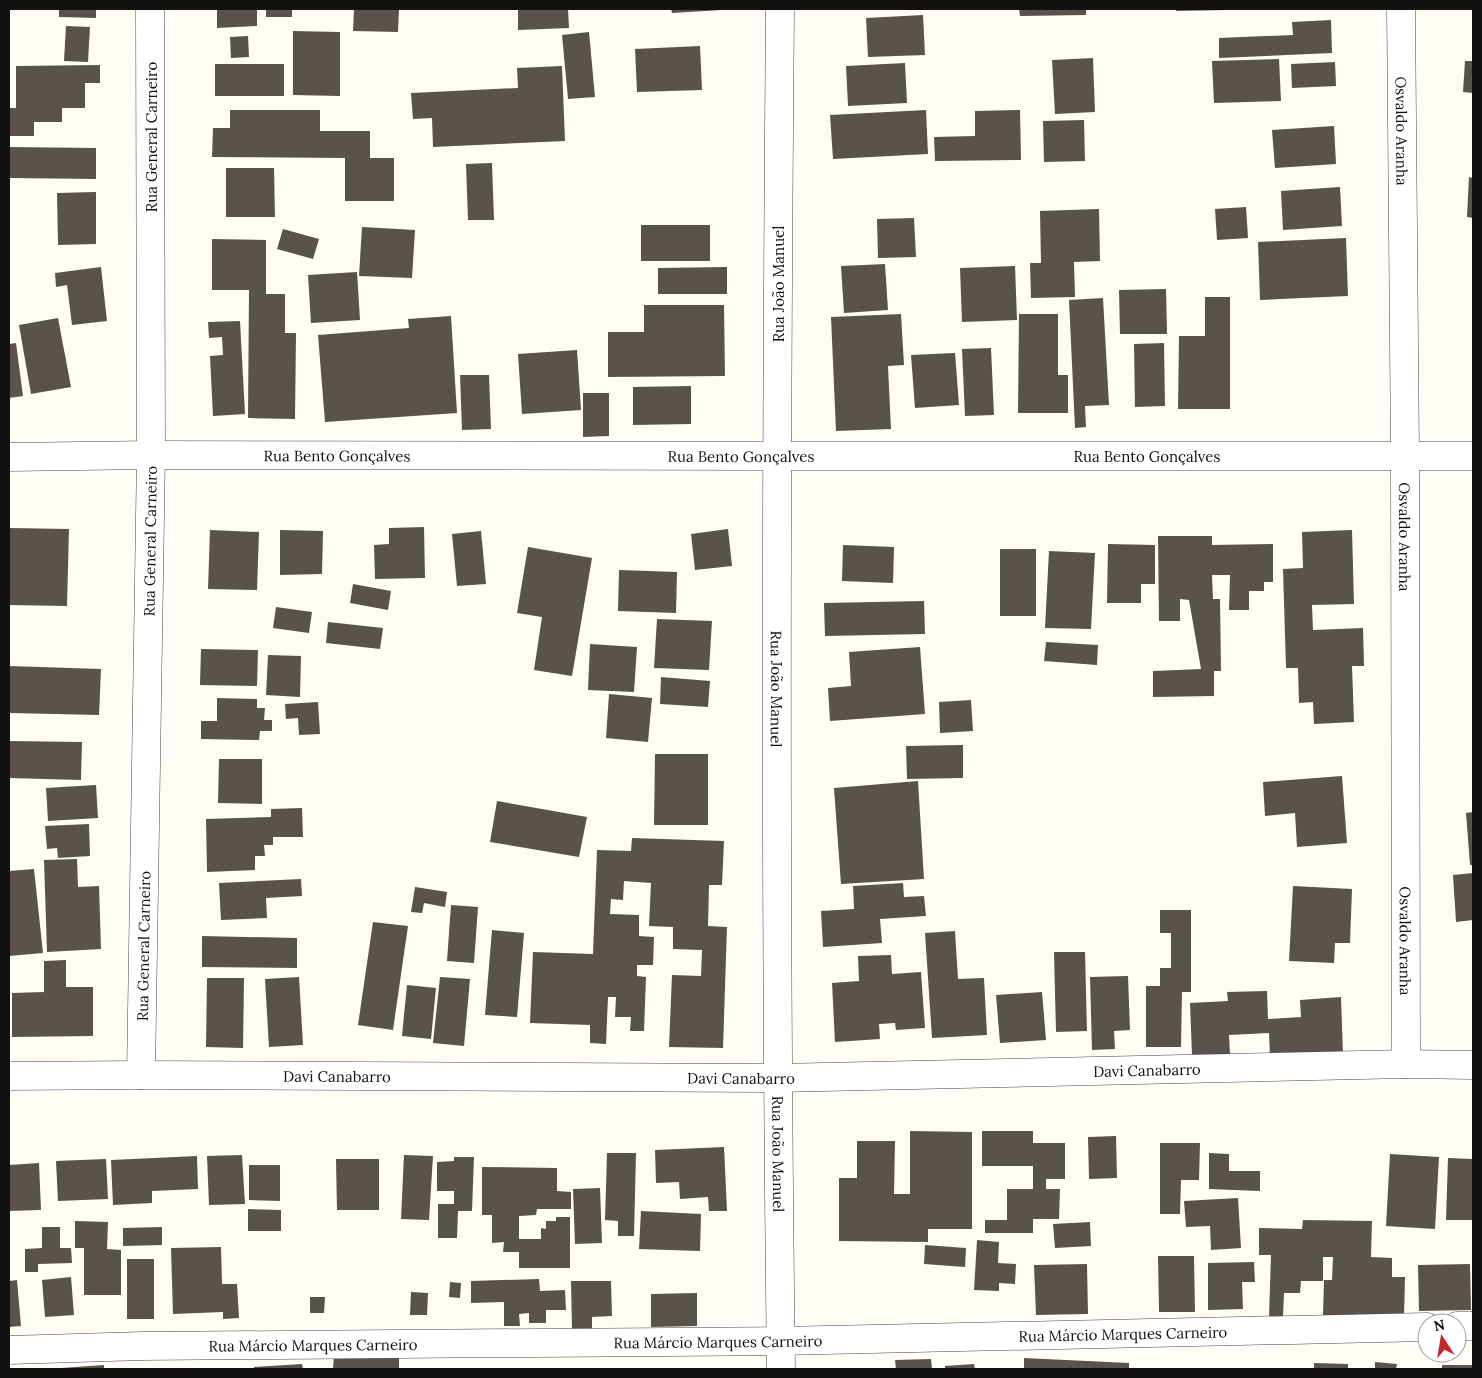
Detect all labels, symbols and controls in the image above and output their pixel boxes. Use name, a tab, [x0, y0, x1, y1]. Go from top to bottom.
street label: Rua General Carneiro	[142, 62, 161, 212]
street label: Osvaldo Aranha	[1392, 76, 1412, 186]
street label: Rua João Manuel	[769, 226, 788, 342]
street label: Rua Bento Gonçalves	[264, 446, 410, 465]
street label: Rua Bento Gonçalves	[668, 446, 814, 466]
street label: Rua Bento Gonçalves	[1074, 447, 1220, 466]
street label: Rua General Carneiro	[139, 465, 160, 616]
street label: Osvaldo Aranha	[1396, 482, 1415, 592]
street label: Rua João Manuel	[767, 631, 786, 747]
street label: Rua General Carneiro	[132, 870, 154, 1021]
street label: Osvaldo Aranha	[1396, 886, 1415, 996]
street label: Davi Canabarro	[1093, 1059, 1201, 1080]
street label: Davi Canabarro	[283, 1066, 391, 1086]
street label: Davi Canabarro	[687, 1068, 795, 1088]
street label: Rua João Manuel	[769, 1096, 789, 1212]
north arrow	[1417, 1313, 1467, 1363]
text: N	[1432, 1315, 1447, 1335]
street label: Rua Márcio Marques Carneiro	[1018, 1322, 1228, 1345]
street label: Rua Márcio Marques Carneiro	[613, 1331, 823, 1352]
street label: Rua Márcio Marques Carneiro	[208, 1334, 418, 1355]

